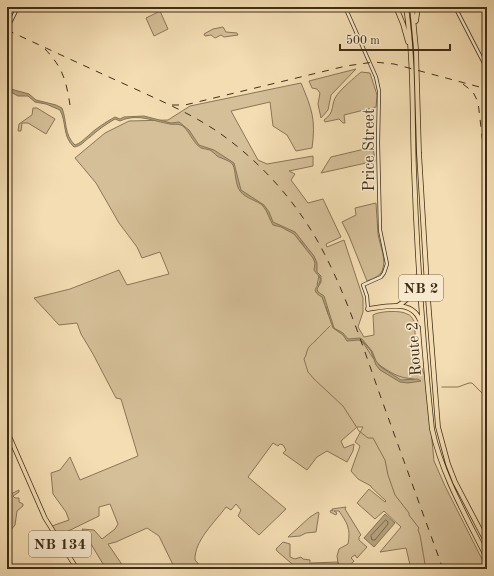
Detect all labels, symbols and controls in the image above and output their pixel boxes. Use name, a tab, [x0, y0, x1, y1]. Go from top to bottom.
scale bar	[340, 26, 450, 52]
text: 500 m	[346, 34, 380, 47]
street label: Price Street	[362, 108, 378, 191]
road number: NB 2	[399, 275, 443, 301]
street label: Route 2	[405, 321, 425, 377]
road number: NB 134	[29, 531, 91, 557]

